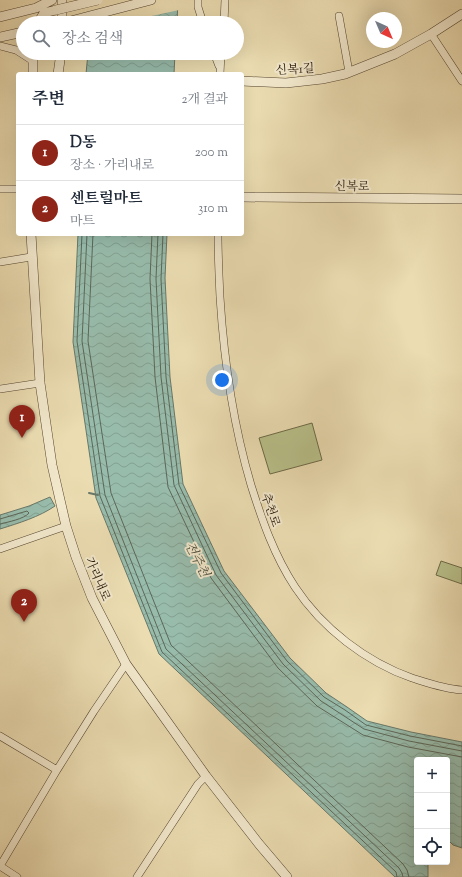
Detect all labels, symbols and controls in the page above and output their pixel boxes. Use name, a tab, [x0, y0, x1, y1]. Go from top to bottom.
north arrow	[366, 12, 402, 48]
search box	[16, 16, 244, 60]
icon: search	[30, 27, 52, 49]
text: 장소 검색	[62, 29, 123, 50]
street label: 신복1길	[275, 60, 315, 80]
text: 주변	[32, 88, 65, 112]
text: 2개 결과	[181, 91, 228, 109]
text: D동	[70, 133, 96, 154]
text: 1	[43, 144, 47, 162]
text: 200 m	[195, 144, 228, 162]
text: 장소 · 가리내로	[70, 157, 154, 175]
street label: 신복로	[334, 178, 370, 196]
text: 센트럴마트	[70, 189, 142, 210]
text: 2	[42, 200, 48, 218]
text: 310 m	[198, 200, 228, 218]
text: 마트	[70, 213, 95, 231]
your location	[212, 370, 232, 390]
pin: 1	[9, 405, 35, 438]
street label: 추천로	[256, 491, 284, 530]
water label: 전주천	[180, 539, 213, 582]
street label: 가리내로	[80, 555, 115, 605]
pin: 2	[11, 589, 37, 622]
map controls	[414, 757, 450, 865]
button: +	[414, 757, 450, 793]
button: −	[414, 793, 450, 829]
button: locate	[414, 829, 450, 865]

